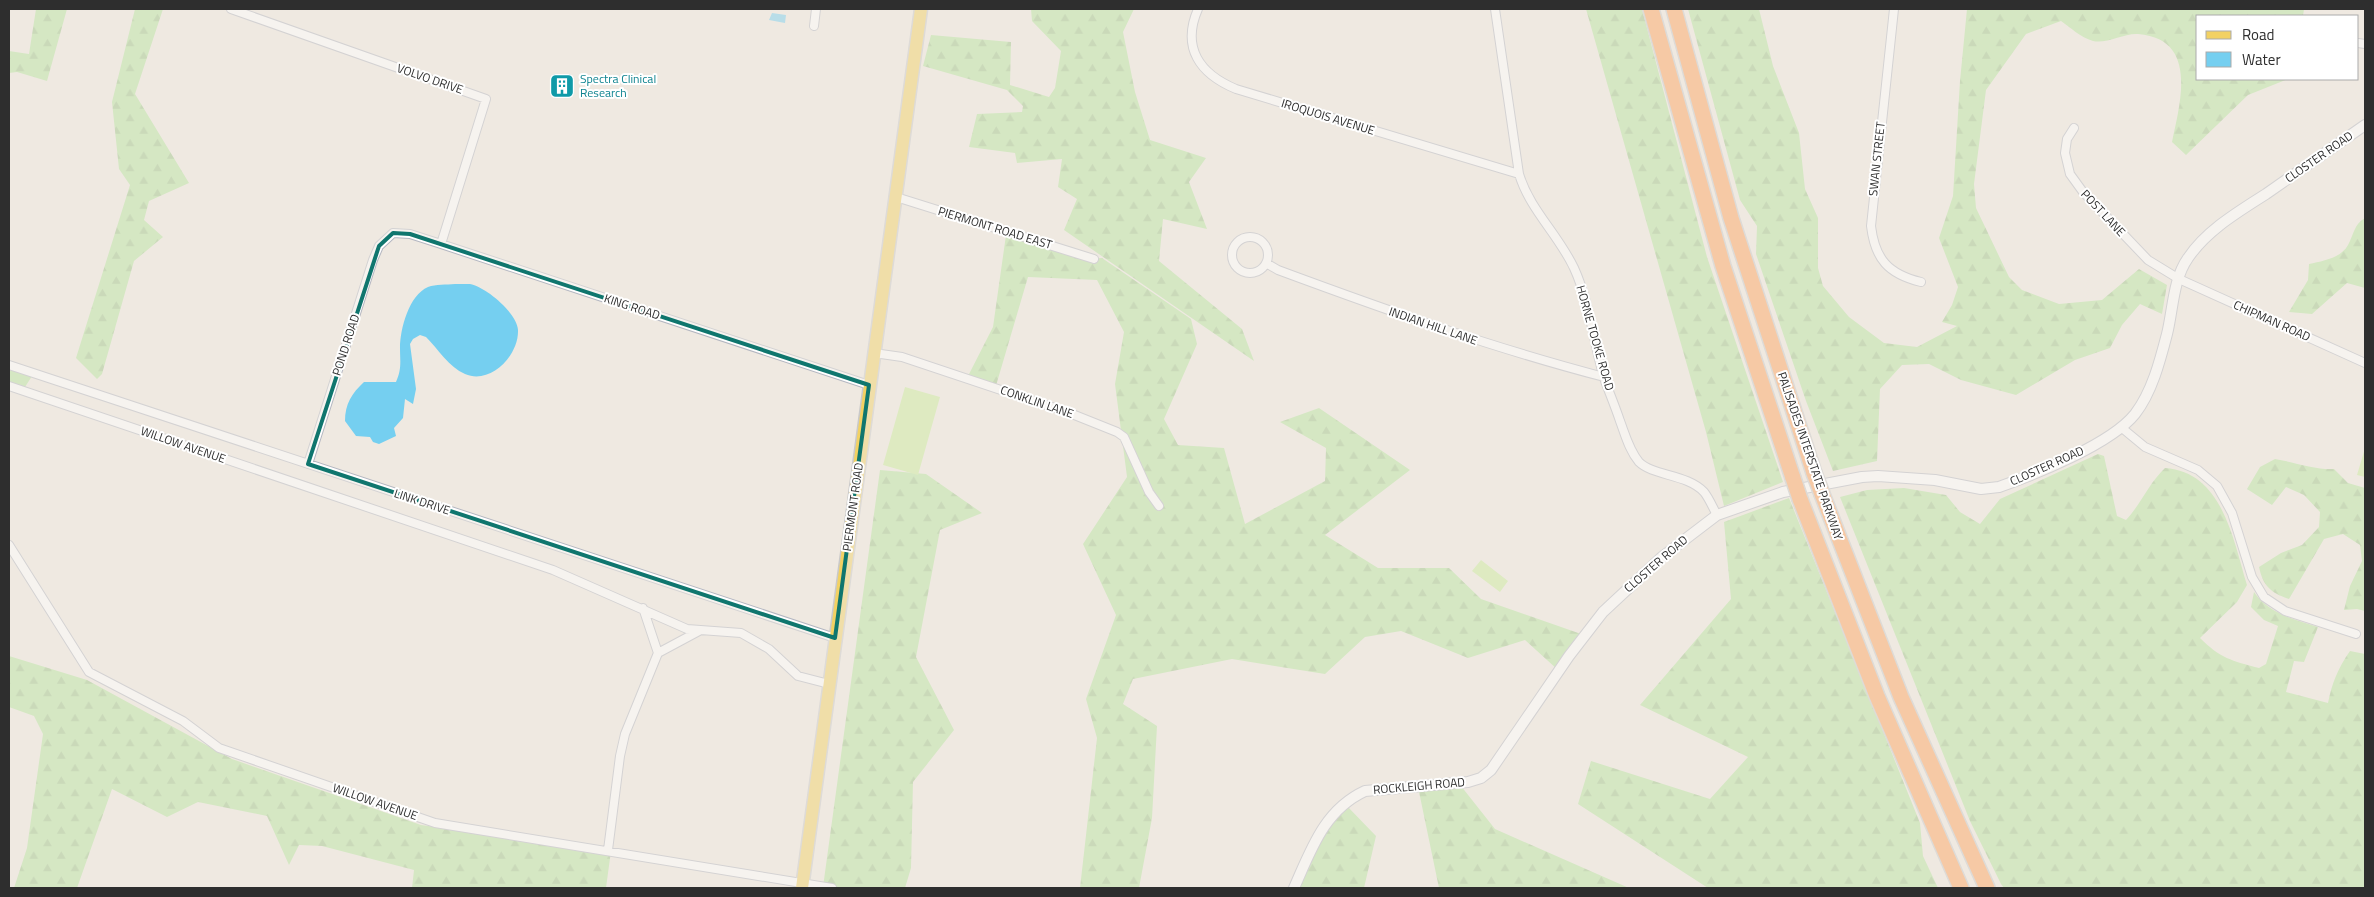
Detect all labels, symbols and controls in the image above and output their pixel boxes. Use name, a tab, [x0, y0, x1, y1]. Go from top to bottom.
legend	[2196, 15, 2359, 80]
text: Road	[2242, 23, 2274, 46]
text: Water	[2242, 48, 2281, 71]
street label: VOLVO DRIVE	[394, 58, 466, 99]
place label: Spectra Clinical Research	[580, 69, 656, 102]
building icon: Spectra Clinical Research	[549, 73, 575, 99]
street label: IROQUOIS AVENUE	[1279, 93, 1378, 140]
street label: SWAN STREET	[1863, 120, 1890, 197]
street label: CLOSTER ROAD	[2281, 126, 2357, 187]
street label: POST LANE	[2077, 185, 2130, 241]
street label: PIERMONT ROAD EAST	[936, 201, 1055, 254]
street label: HORNE TOOKE ROAD	[1571, 283, 1620, 393]
street label: KING ROAD	[602, 289, 663, 325]
street label: CHIPMAN ROAD	[2231, 295, 2314, 346]
street label: INDIAN HILL LANE	[1386, 301, 1480, 350]
street label: POND ROAD	[327, 311, 364, 378]
street label: PALISADES INTERSTATE PARKWAY	[1773, 369, 1848, 543]
street label: CONKLIN LANE	[998, 380, 1077, 423]
street label: WILLOW AVENUE	[138, 421, 229, 468]
street label: CLOSTER ROAD	[2007, 441, 2087, 490]
street label: PIERMONT ROAD	[837, 461, 868, 552]
street label: LINK DRIVE	[392, 484, 453, 520]
street label: CLOSTER ROAD	[1619, 530, 1692, 597]
street label: ROCKLEIGH ROAD	[1372, 772, 1466, 799]
street label: WILLOW AVENUE	[330, 778, 421, 825]

